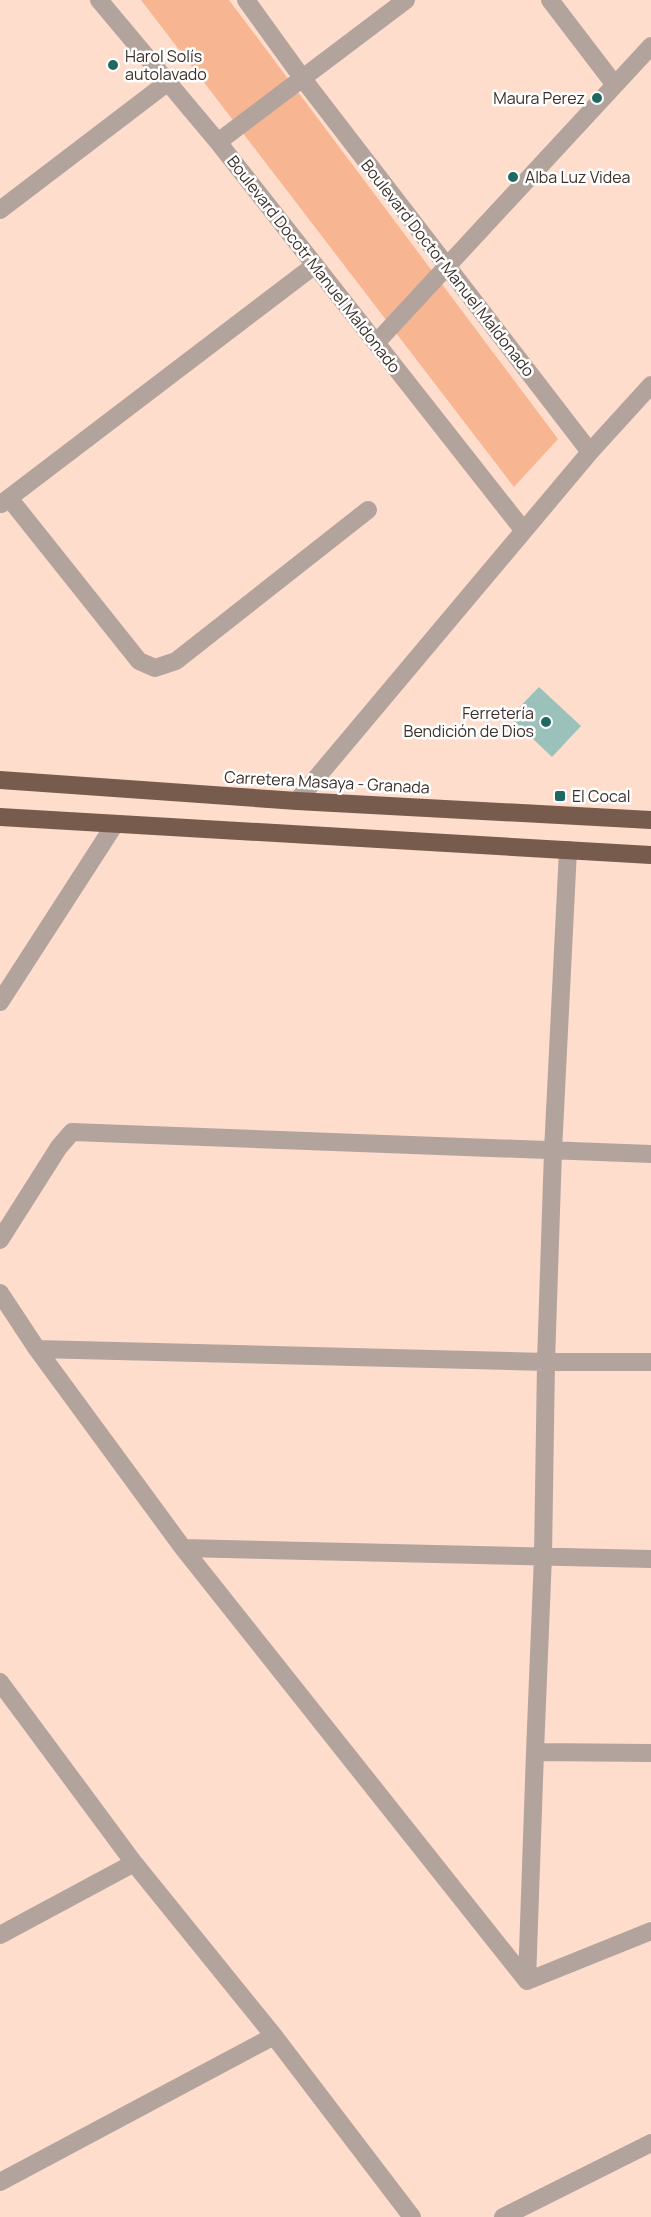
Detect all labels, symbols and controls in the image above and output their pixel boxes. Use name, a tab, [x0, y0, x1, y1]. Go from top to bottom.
place label: Harol Solís autolavado	[125, 45, 207, 85]
marker: Harol Solís autolavado	[106, 58, 120, 72]
place label: Maura Perez	[493, 87, 585, 109]
marker: Maura Perez	[590, 91, 604, 105]
street label: Boulevard Docotr Manuel Maldonado	[222, 151, 406, 377]
street label: Boulevard Doctor Manuel Maldonado	[356, 155, 540, 381]
place label: Alba Luz Videa	[525, 166, 630, 188]
marker: Alba Luz Videa	[506, 170, 520, 184]
place label: Ferretería Bendición de Dios	[404, 702, 534, 742]
marker: Ferretería Bendición de Dios	[539, 715, 553, 729]
street label: Carretera Masaya - Granada	[224, 766, 430, 798]
place label: El Cocal	[572, 785, 630, 807]
marker: El Cocal	[553, 789, 567, 803]

